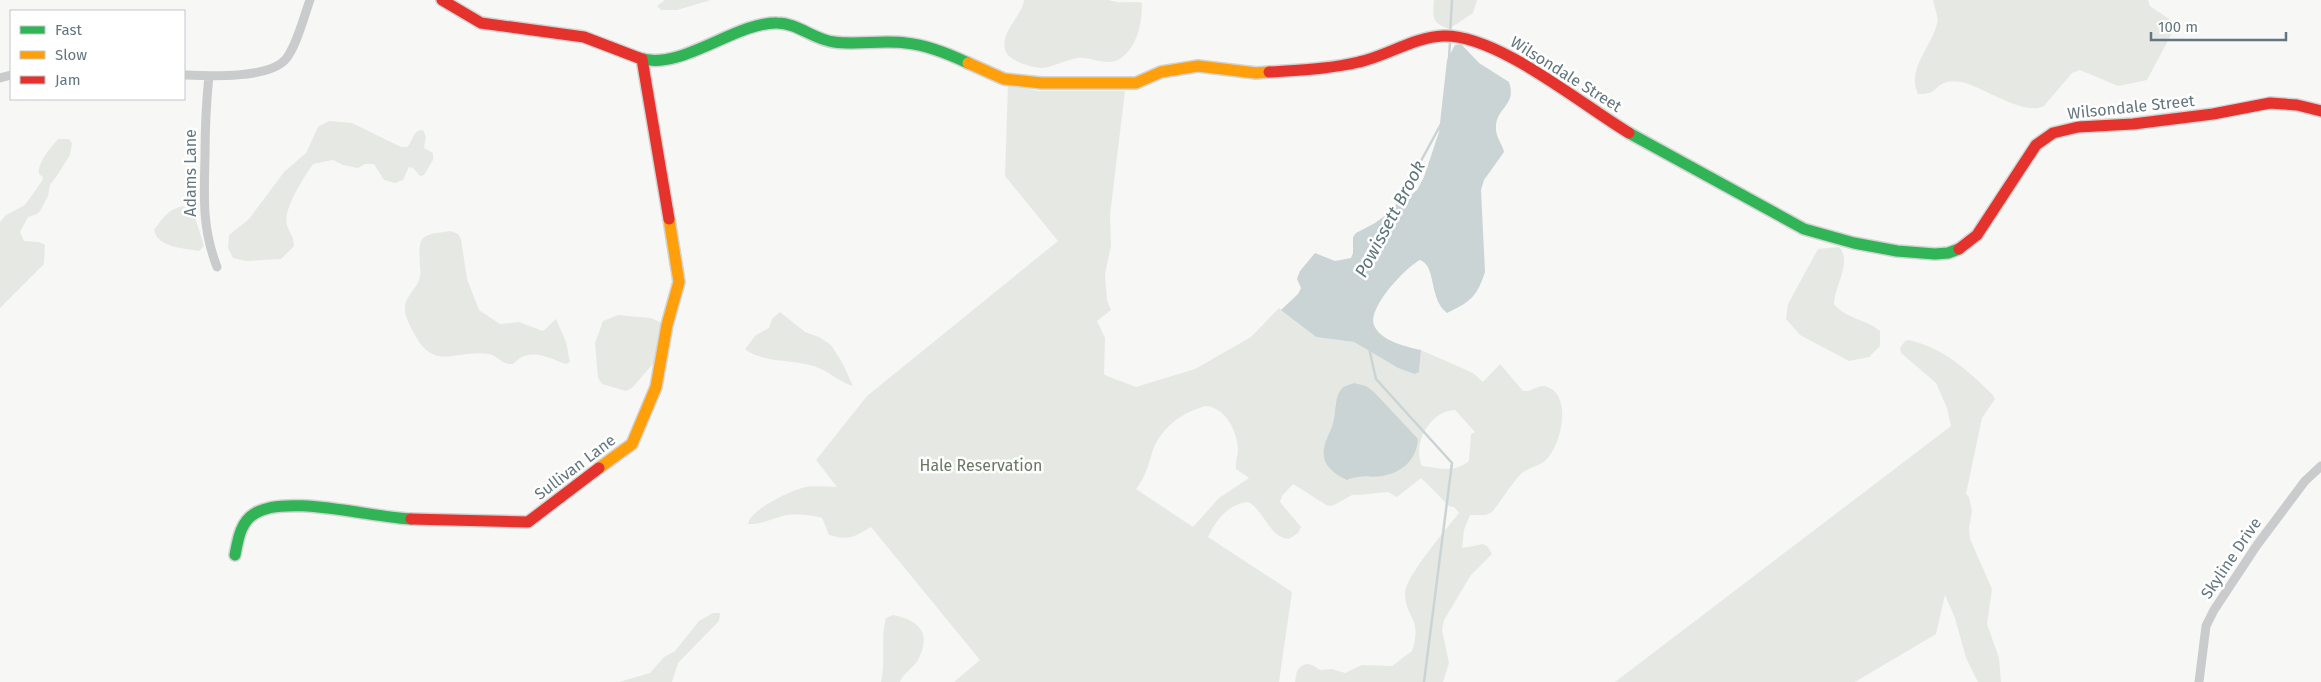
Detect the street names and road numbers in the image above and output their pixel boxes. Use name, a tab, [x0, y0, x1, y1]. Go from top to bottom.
street label: Wilsondale Street	[1507, 32, 1625, 116]
street label: Wilsondale Street	[2067, 91, 2196, 123]
street label: Adams Lane	[181, 129, 200, 217]
street label: Sullivan Lane	[531, 430, 619, 504]
street label: Skyline Drive	[2197, 514, 2265, 602]

